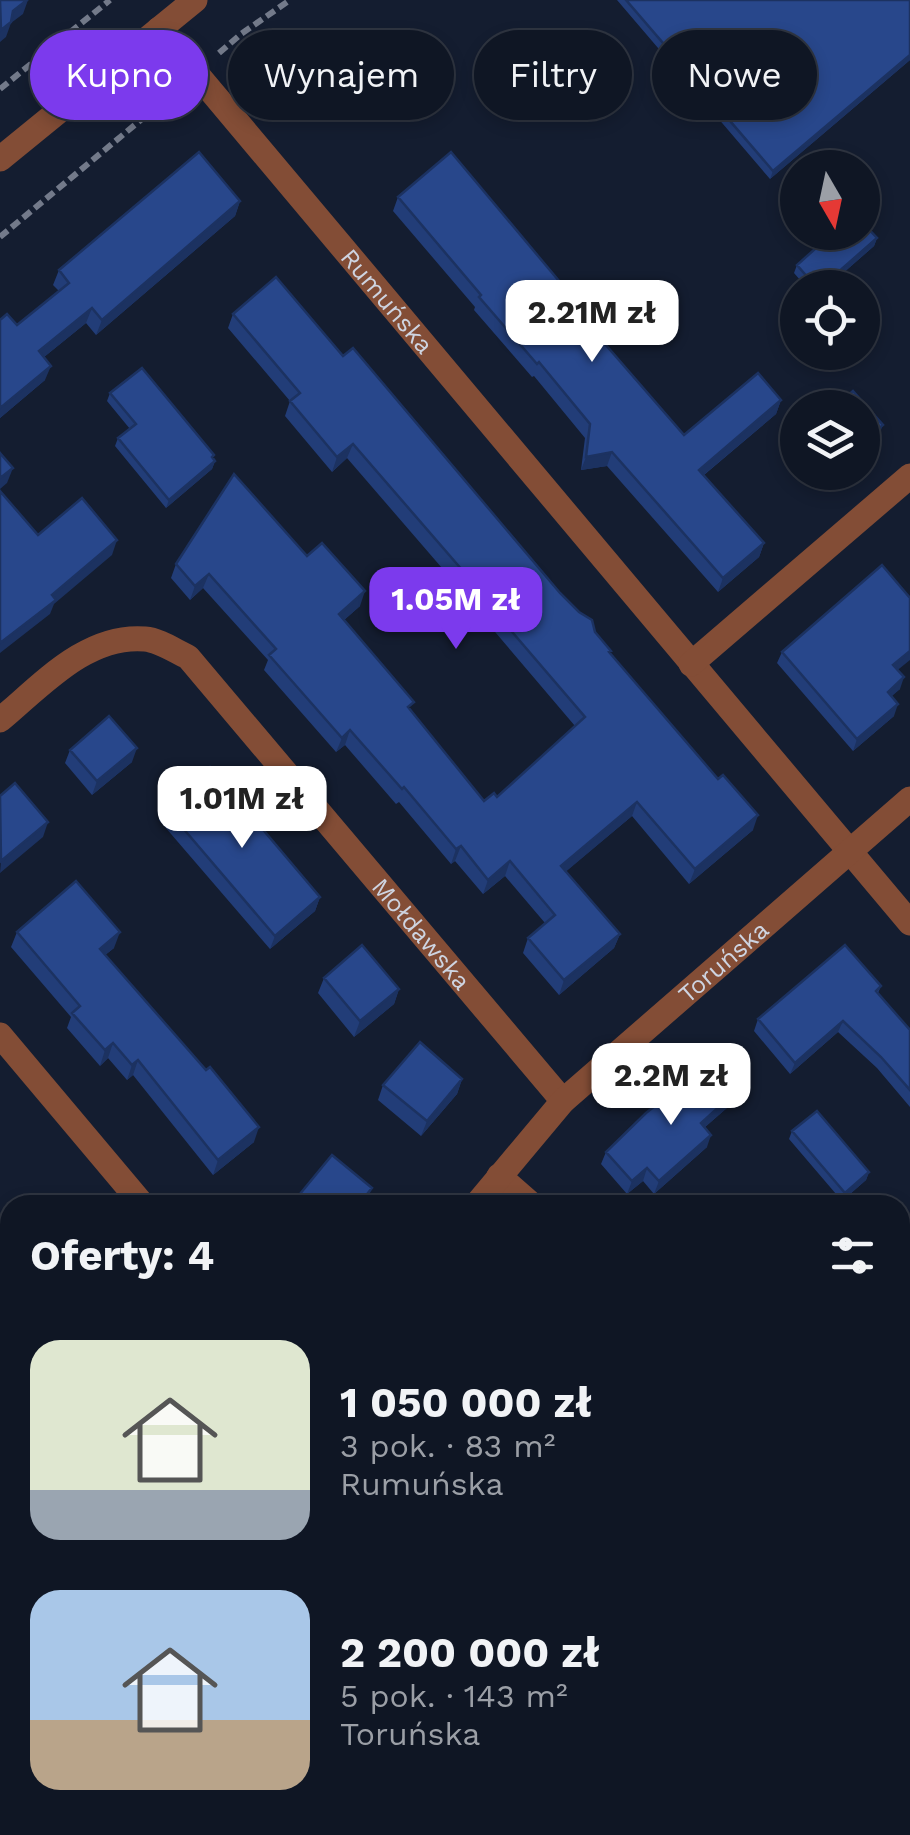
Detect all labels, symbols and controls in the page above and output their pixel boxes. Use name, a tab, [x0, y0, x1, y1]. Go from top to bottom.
chip: Kupno	[30, 30, 208, 120]
chip: Wynajem	[228, 30, 454, 120]
chip: Filtry	[474, 30, 632, 120]
chip: Nowe	[652, 30, 817, 120]
north arrow	[780, 150, 880, 250]
map controls	[780, 150, 880, 490]
street label: Rumuńska	[335, 243, 439, 359]
button: locate	[780, 270, 880, 370]
pin: 2.21M zł	[489, 280, 695, 365]
text: 2.21M zł	[528, 293, 656, 331]
button: layers	[780, 390, 880, 490]
pin: 1.05M zł	[353, 567, 559, 652]
text: 1.05M zł	[391, 580, 521, 618]
pin: 1.01M zł	[139, 766, 345, 851]
text: 1.01M zł	[180, 779, 304, 817]
street label: Mołdawska	[366, 872, 477, 996]
street label: Toruńska	[673, 915, 774, 1009]
pin: 2.2M zł	[579, 1043, 763, 1128]
text: 2.2M zł	[613, 1056, 729, 1094]
icon: filters	[825, 1228, 880, 1283]
text: Oferty: 4	[30, 1231, 214, 1280]
text: 1 050 000 zł	[340, 1378, 592, 1427]
icon: home	[110, 1380, 230, 1500]
text: 3 pok. · 83 m²	[340, 1427, 555, 1465]
text: Rumuńska	[340, 1465, 504, 1503]
text: 2 200 000 zł	[340, 1628, 600, 1677]
icon: home	[110, 1630, 230, 1750]
text: 5 pok. · 143 m²	[340, 1677, 568, 1715]
text: Toruńska	[340, 1715, 480, 1753]

